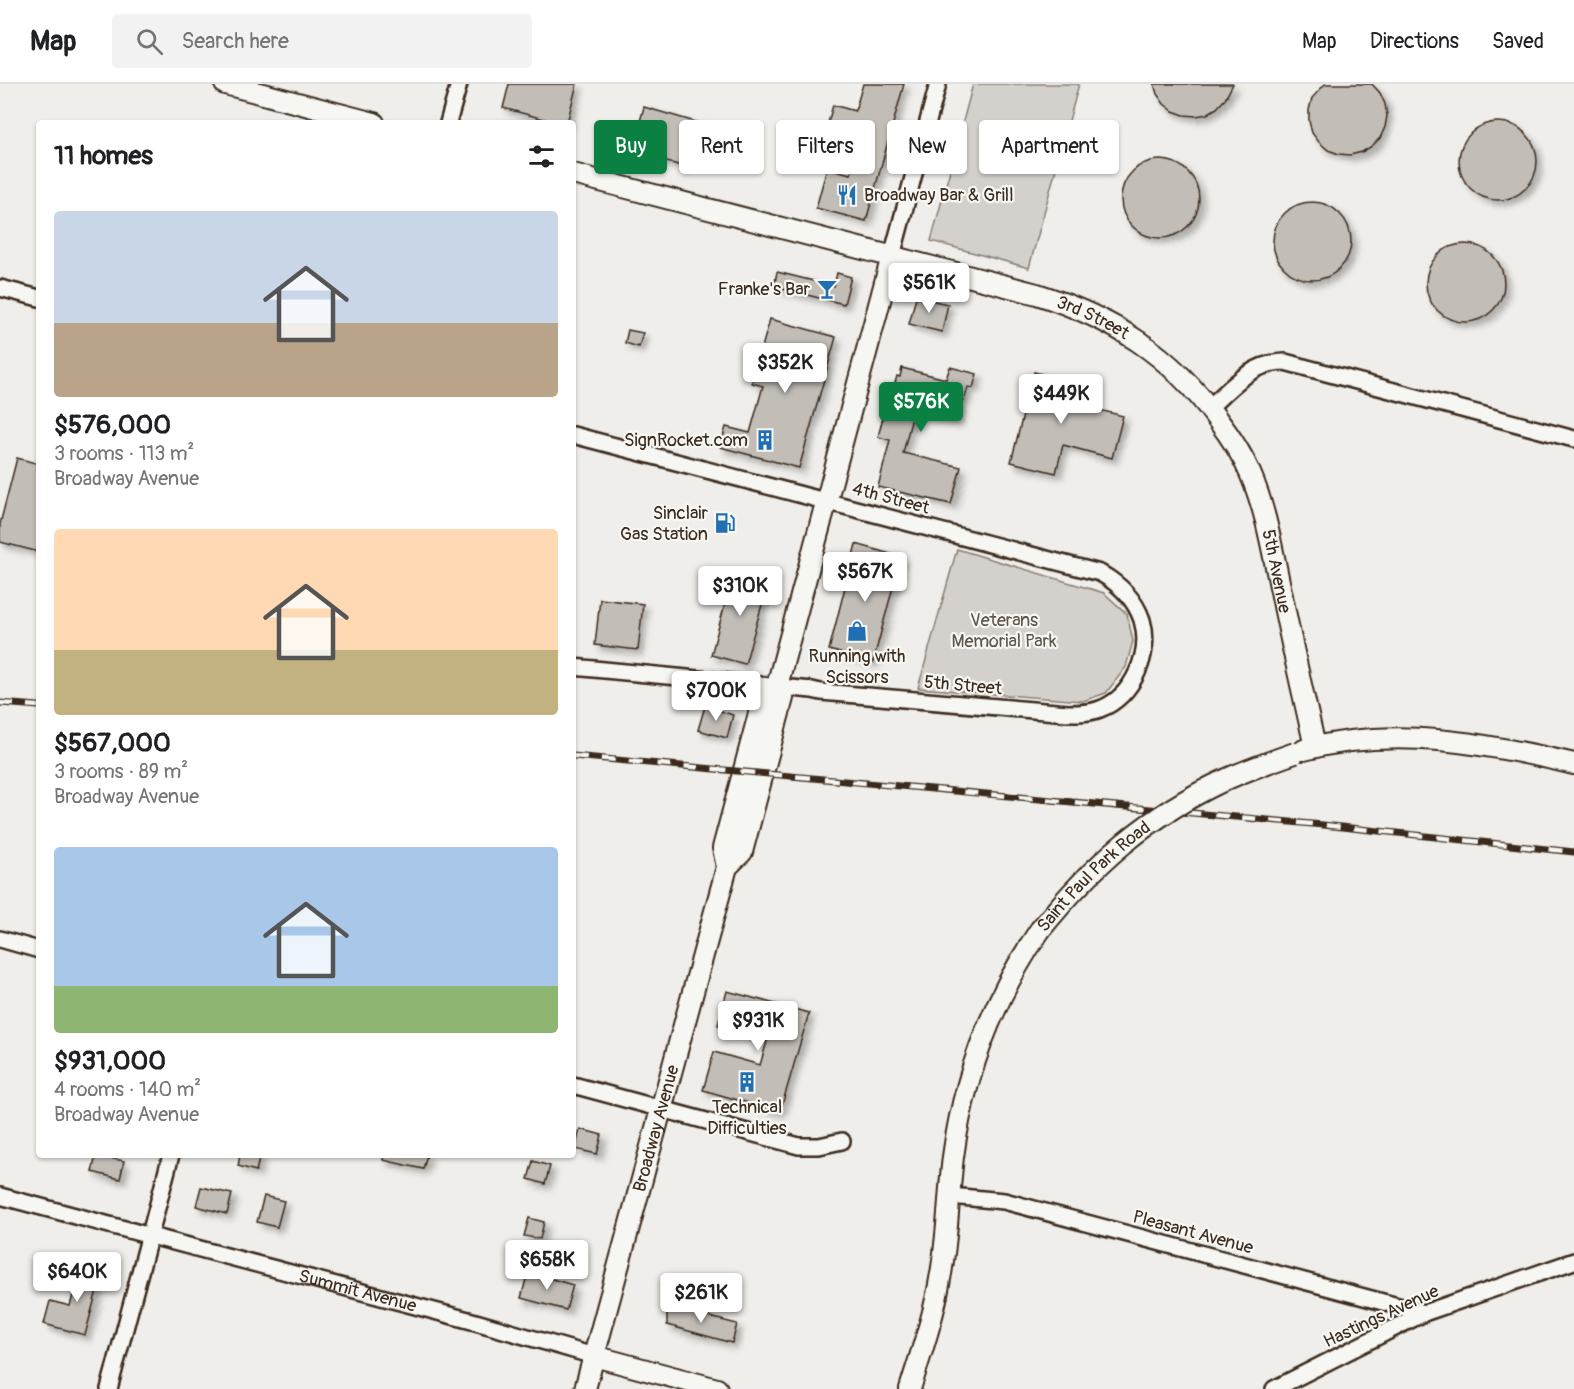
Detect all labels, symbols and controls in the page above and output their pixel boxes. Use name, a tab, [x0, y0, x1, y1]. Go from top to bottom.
search box	[112, 14, 532, 68]
text: Map	[30, 24, 76, 59]
icon: search	[133, 25, 166, 58]
text: Search here	[181, 27, 289, 55]
text: Map	[1302, 28, 1337, 55]
text: Directions	[1370, 28, 1459, 55]
text: Saved	[1492, 28, 1544, 55]
chip: Buy	[594, 120, 667, 174]
chip: Rent	[679, 120, 764, 174]
chip: Filters	[776, 120, 875, 174]
chip: New	[887, 120, 967, 174]
chip: Apartment	[979, 120, 1119, 174]
text: 11 homes	[54, 140, 153, 172]
icon: filters	[525, 140, 558, 173]
restaurant icon: Broadway Bar & Grill	[835, 183, 859, 207]
place label: Broadway Bar & Grill	[864, 184, 1013, 207]
icon: home	[252, 250, 360, 358]
pin: $561K	[887, 263, 971, 314]
text: $561K	[902, 270, 956, 295]
bar icon: Franke's Bar	[815, 277, 839, 301]
place label: Franke's Bar	[718, 278, 811, 301]
street label: 3rd Street	[1053, 291, 1134, 345]
pin: $352K	[743, 343, 827, 394]
text: $352K	[757, 350, 813, 375]
pin: $449K	[1019, 374, 1103, 425]
text: $449K	[1033, 381, 1089, 406]
pin: $576K	[879, 382, 963, 433]
text: $576K	[893, 389, 949, 414]
text: $576,000	[54, 409, 171, 441]
building icon: SignRocket.com	[753, 428, 777, 452]
place label: SignRocket.com	[624, 429, 748, 452]
text: 3 rooms · 113 m²	[54, 441, 194, 466]
text: Broadway Avenue	[54, 466, 199, 491]
street label: 4th Street	[850, 477, 933, 520]
place label: Sinclair Gas Station	[620, 502, 709, 546]
fuel station icon: Sinclair Gas Station	[713, 511, 737, 535]
street label: 5th Avenue	[1256, 527, 1296, 615]
pin: $567K	[823, 552, 907, 603]
text: $567K	[837, 559, 893, 584]
pin: $310K	[698, 566, 782, 617]
icon: home	[252, 568, 360, 676]
text: $310K	[712, 573, 768, 598]
park label: Veterans Memorial Park	[951, 609, 1057, 653]
shop icon: Running with Scissors	[845, 619, 869, 643]
place label: Running with Scissors	[808, 645, 906, 689]
pin: $700K	[674, 671, 758, 722]
street label: 5th Street	[923, 671, 1004, 700]
text: $700K	[686, 678, 746, 703]
text: $567,000	[54, 727, 171, 759]
text: 3 rooms · 89 m²	[54, 759, 188, 784]
text: Broadway Avenue	[54, 784, 199, 809]
street label: Saint Paul Park Road	[1032, 816, 1155, 937]
icon: home	[252, 886, 360, 994]
pin: $931K	[716, 1001, 800, 1052]
text: $931K	[732, 1008, 784, 1033]
text: $931,000	[54, 1045, 166, 1077]
street label: Broadway Avenue	[628, 1062, 685, 1195]
building icon: Technical Difficulties	[735, 1070, 759, 1094]
text: 4 rooms · 140 m²	[54, 1077, 201, 1102]
place label: Technical Difficulties	[707, 1096, 787, 1140]
text: Broadway Avenue	[54, 1102, 199, 1127]
street label: Pleasant Avenue	[1130, 1205, 1256, 1260]
pin: $658K	[505, 1240, 589, 1291]
text: $658K	[519, 1247, 575, 1272]
pin: $640K	[35, 1252, 119, 1303]
text: $640K	[47, 1259, 107, 1284]
street label: Summit Avenue	[296, 1265, 419, 1318]
pin: $261K	[659, 1273, 743, 1324]
text: $261K	[674, 1280, 728, 1305]
street label: Hastings Avenue	[1320, 1280, 1443, 1353]

